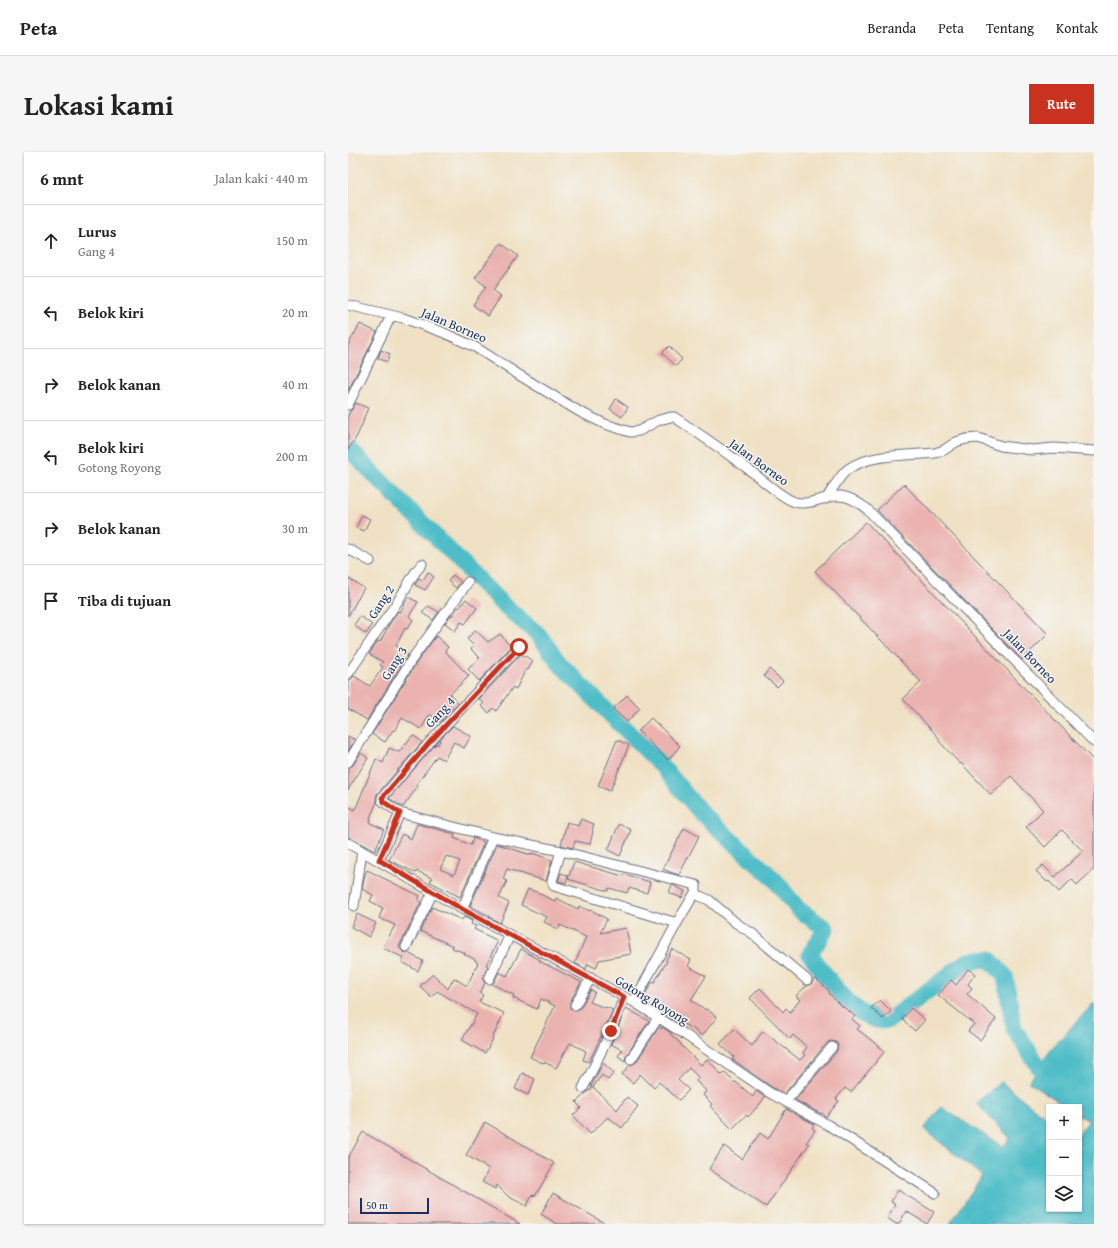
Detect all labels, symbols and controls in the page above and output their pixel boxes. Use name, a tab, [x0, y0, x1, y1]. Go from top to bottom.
text: Peta	[20, 14, 57, 42]
text: Beranda	[868, 18, 916, 38]
text: Peta	[938, 18, 964, 38]
text: Tentang	[986, 18, 1034, 38]
text: Kontak	[1056, 18, 1098, 38]
text: Lokasi kami	[24, 84, 174, 125]
button: Rute	[1029, 84, 1094, 124]
text: 6 mnt	[40, 166, 84, 191]
text: Jalan kaki · 440 m	[215, 169, 308, 188]
text: Lurus	[78, 221, 116, 242]
icon: ahead	[40, 230, 62, 252]
text: 150 m	[276, 231, 308, 250]
text: Gang 4	[78, 242, 115, 261]
icon: left	[40, 302, 62, 324]
text: Belok kiri	[78, 302, 144, 323]
street label: Jalan Borneo	[416, 302, 490, 347]
text: 20 m	[282, 303, 308, 322]
icon: right	[40, 374, 62, 396]
text: Belok kanan	[78, 374, 161, 395]
text: 40 m	[282, 375, 308, 394]
street label: Jalan Borneo	[724, 433, 793, 490]
text: Belok kiri	[78, 437, 144, 458]
icon: left	[40, 446, 62, 468]
text: 200 m	[276, 447, 308, 466]
text: Gotong Royong	[78, 458, 161, 477]
icon: right	[40, 518, 62, 540]
text: Belok kanan	[78, 518, 161, 539]
text: 30 m	[282, 519, 308, 538]
street label: Gang 2	[363, 581, 399, 623]
icon: arrive	[40, 590, 62, 612]
text: Tiba di tujuan	[78, 590, 171, 611]
street label: Jalan Borneo	[998, 623, 1061, 688]
route start	[510, 638, 528, 656]
street label: Gang 3	[376, 642, 412, 684]
street label: Gang 4	[421, 692, 459, 732]
street label: Gotong Royong	[612, 971, 693, 1030]
route end	[602, 1022, 620, 1040]
map controls	[1046, 1104, 1082, 1212]
button: +	[1046, 1104, 1082, 1140]
button: −	[1046, 1140, 1082, 1176]
button: layers	[1046, 1176, 1082, 1212]
scale bar	[360, 1196, 429, 1215]
text: 50 m	[366, 1197, 388, 1213]

